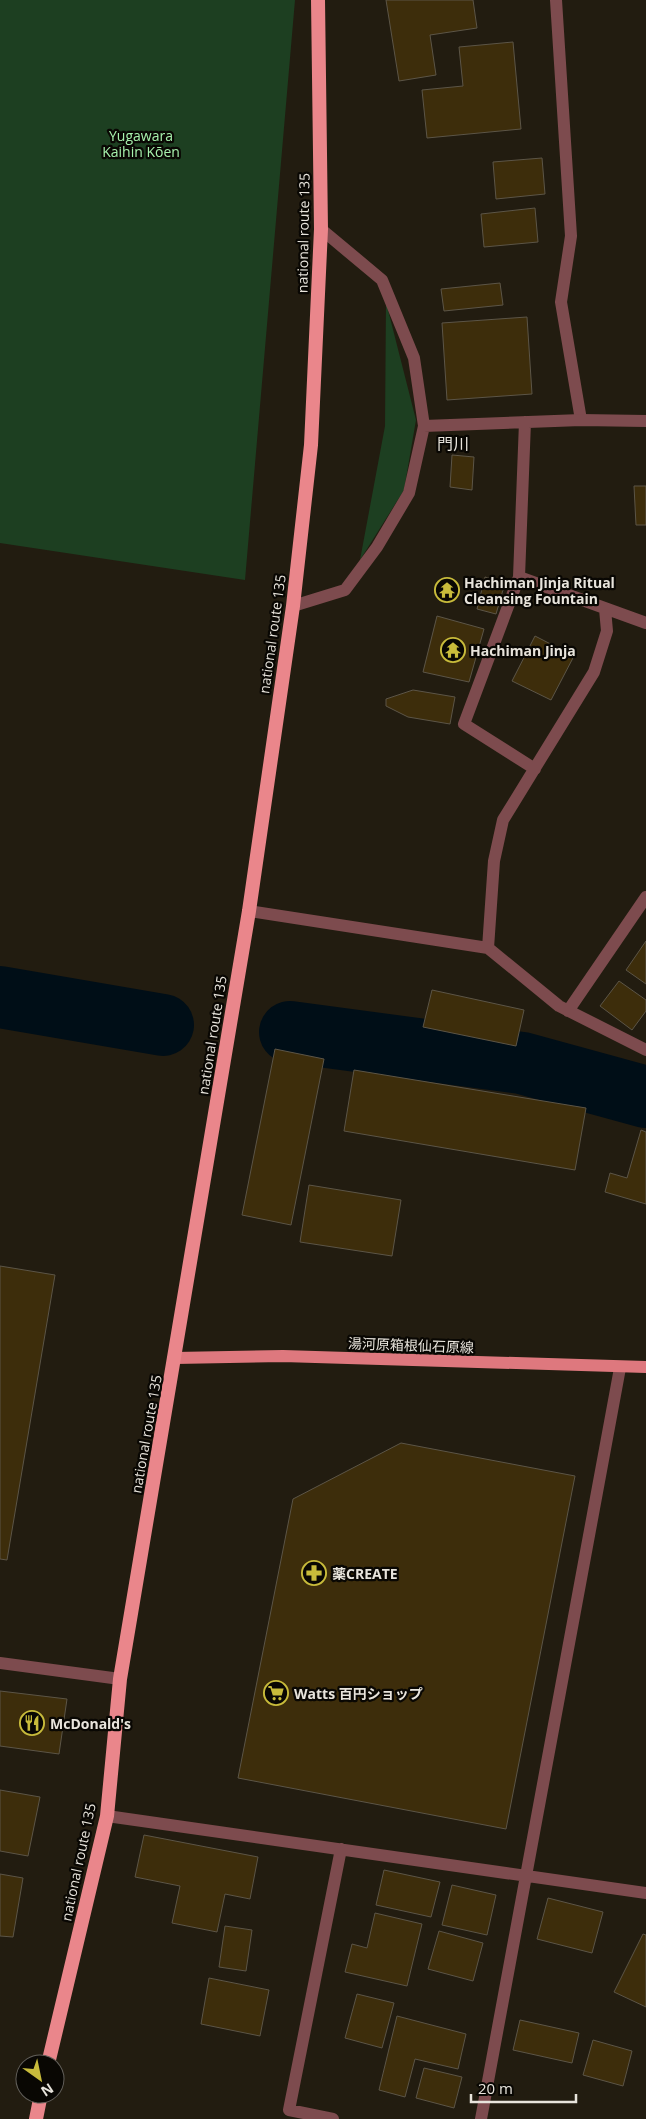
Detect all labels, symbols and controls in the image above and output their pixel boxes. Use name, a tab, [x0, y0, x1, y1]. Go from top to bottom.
park label: Yugawara Kaihin Kōen	[102, 126, 180, 161]
street label: national route 135	[292, 173, 314, 293]
district label: 門川	[437, 433, 469, 455]
street label: national route 135	[254, 573, 290, 695]
place label: Hachiman Jinja Ritual Cleansing Fountain	[464, 573, 615, 608]
temple icon: Hachiman Jinja Ritual Cleansing Fountain	[434, 577, 460, 603]
temple icon: Hachiman Jinja	[440, 637, 466, 663]
place label: Hachiman Jinja	[470, 641, 576, 660]
street label: national route 135	[193, 974, 231, 1096]
street label: 湯河原箱根仙石原線	[348, 1333, 474, 1357]
street label: national route 135	[126, 1373, 166, 1495]
pharmacy icon: 薬CREATE	[301, 1560, 327, 1586]
place label: 薬CREATE	[332, 1564, 398, 1583]
supermarket icon: Watts 百円ショップ	[263, 1680, 289, 1706]
place label: Watts 百円ショップ	[294, 1684, 423, 1703]
restaurant icon: McDonald's	[19, 1710, 45, 1736]
place label: McDonald's	[50, 1714, 131, 1733]
street label: national route 135	[56, 1801, 100, 1923]
north arrow	[15, 2054, 65, 2104]
scale bar	[471, 2072, 576, 2104]
text: 20 m	[478, 2078, 513, 2098]
text: N	[37, 2079, 57, 2101]

